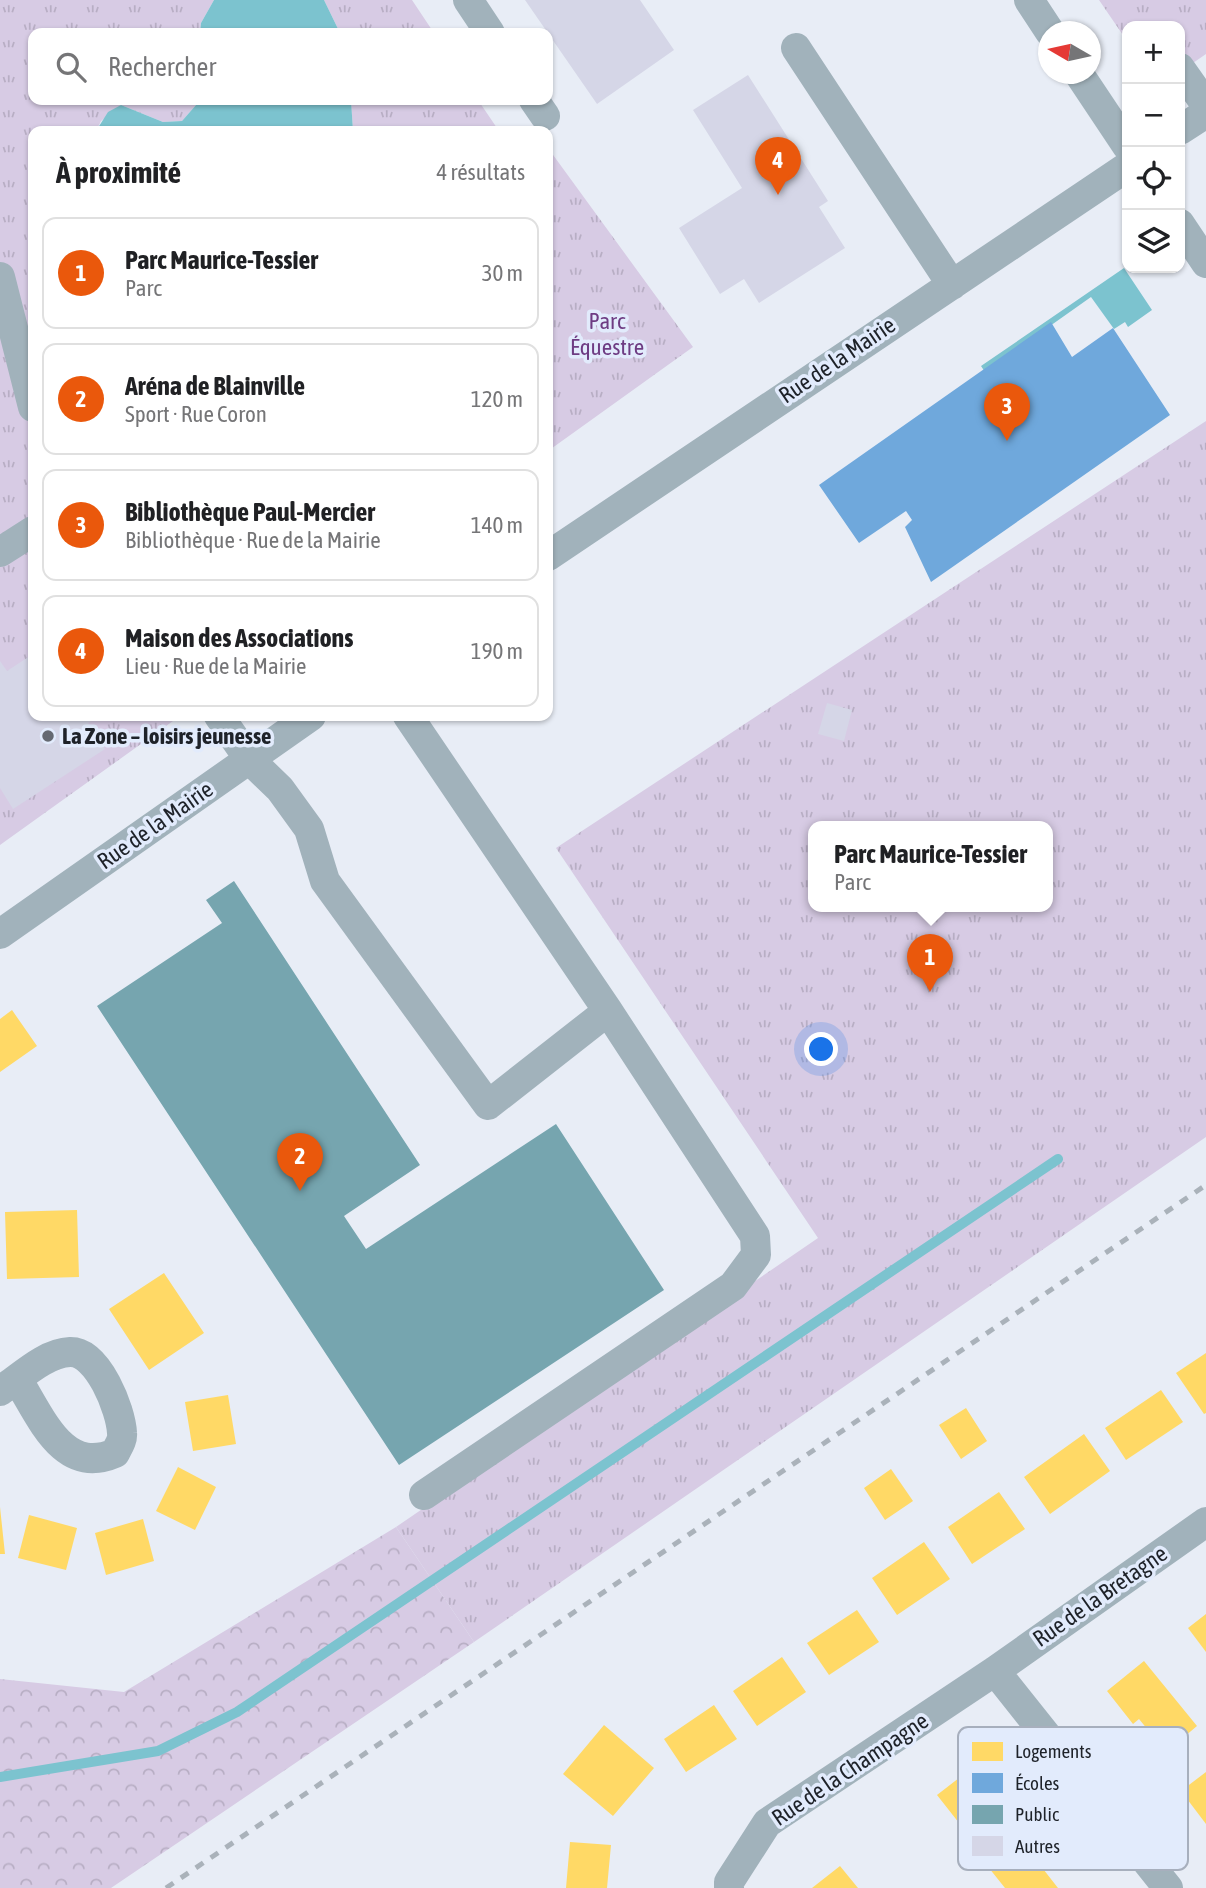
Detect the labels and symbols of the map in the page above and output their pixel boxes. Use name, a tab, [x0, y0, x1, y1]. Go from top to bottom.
north arrow	[1038, 21, 1101, 84]
pin: 4	[755, 137, 801, 195]
park label: Parc Équestre	[570, 308, 644, 360]
street label: Rue de la Mairie	[774, 312, 900, 408]
pin: 3	[984, 383, 1030, 441]
place label: La Zone – loisirs jeunesse	[62, 723, 272, 749]
marker: La Zone – loisirs jeunesse	[40, 728, 56, 744]
street label: Rue de la Mairie	[92, 776, 218, 874]
pin: 1	[907, 934, 953, 992]
your location	[804, 1032, 838, 1066]
pin: 2	[277, 1133, 323, 1191]
street label: Rue de la Bretagne	[1028, 1540, 1172, 1652]
street label: Rue de la Champagne	[767, 1707, 933, 1831]
legend	[958, 1727, 1188, 1870]
text: Logements	[1015, 1740, 1092, 1762]
text: Écoles	[1015, 1772, 1060, 1794]
text: Public	[1015, 1803, 1060, 1825]
text: Autres	[1015, 1835, 1060, 1857]

